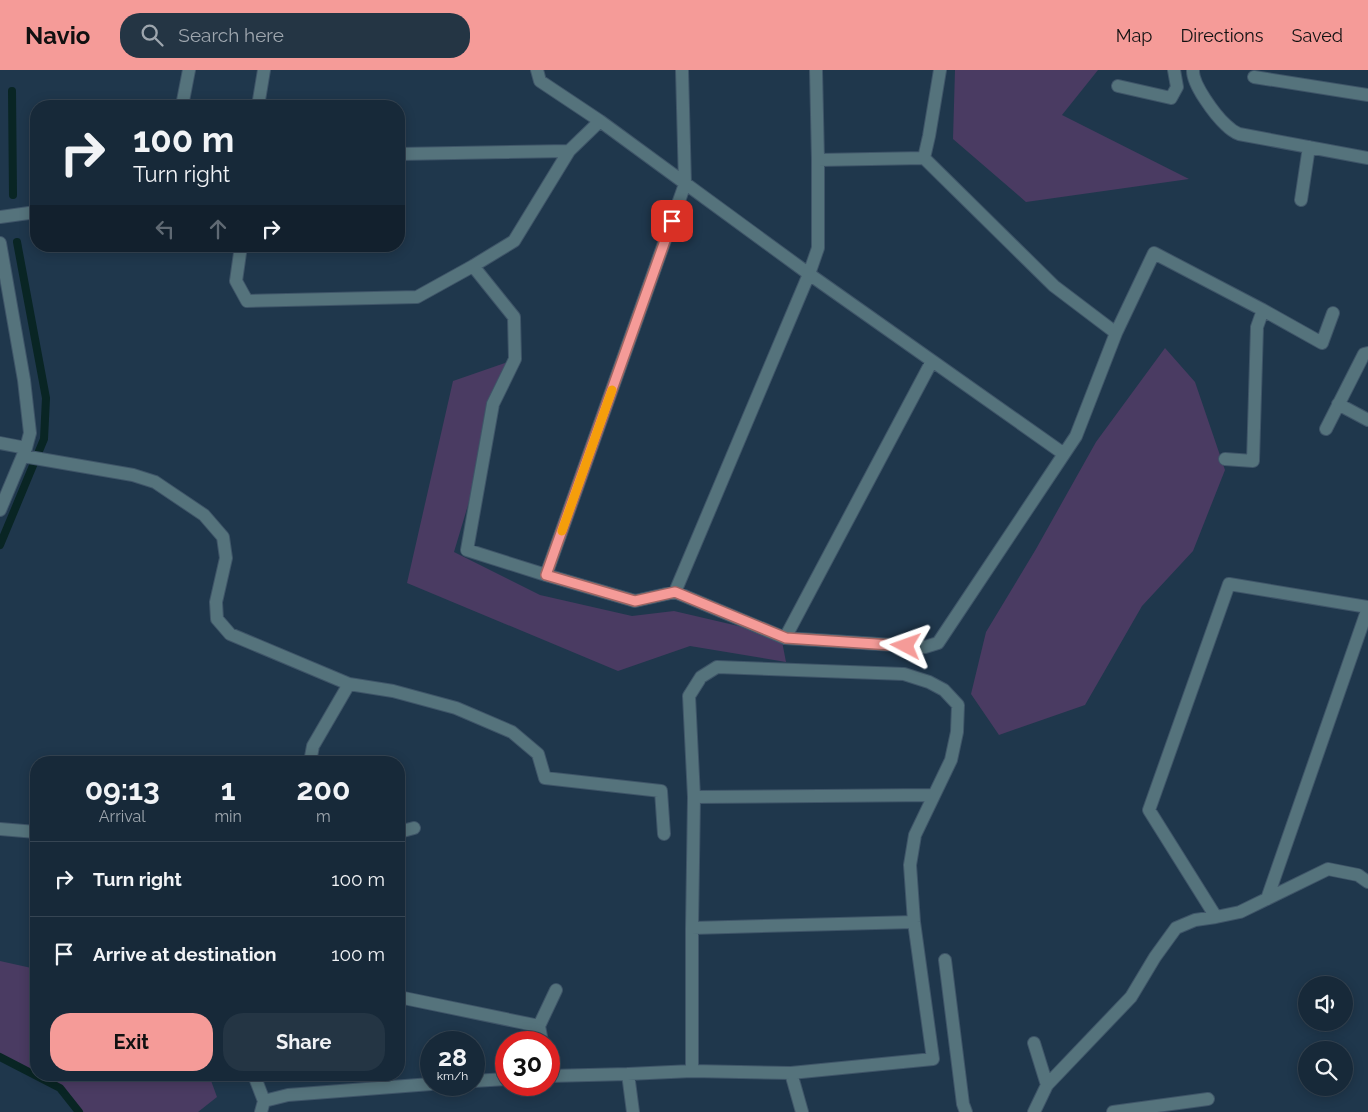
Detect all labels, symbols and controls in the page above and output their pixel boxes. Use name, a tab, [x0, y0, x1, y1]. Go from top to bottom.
search box	[120, 13, 470, 58]
text: Navio	[25, 21, 90, 50]
icon: search	[138, 21, 166, 49]
text: Search here	[178, 24, 284, 46]
text: Map	[1116, 25, 1152, 46]
text: Directions	[1180, 25, 1264, 46]
text: Saved	[1292, 25, 1343, 46]
text: 100 m	[133, 119, 234, 160]
icon: right	[50, 120, 115, 185]
text: Turn right	[133, 161, 230, 187]
pin	[651, 200, 693, 242]
icon: arrive	[658, 207, 686, 235]
icon: left	[151, 215, 179, 243]
icon: ahead	[204, 215, 232, 243]
icon: right	[257, 215, 285, 243]
position arrow	[879, 619, 931, 671]
text: 09:13	[85, 772, 160, 807]
text: 1	[221, 772, 236, 807]
text: 200	[297, 772, 350, 807]
text: Arrival	[99, 807, 146, 826]
text: min	[214, 807, 242, 826]
text: m	[316, 807, 331, 826]
icon: right	[50, 865, 78, 893]
text: Turn right	[93, 868, 182, 890]
text: 100 m	[331, 868, 385, 890]
icon: arrive	[50, 940, 78, 968]
text: Arrive at destination	[93, 943, 277, 965]
text: 100 m	[331, 943, 385, 965]
map controls	[1298, 976, 1353, 1096]
button: sound	[1298, 976, 1353, 1031]
button: Exit	[50, 1013, 213, 1071]
button: Share	[223, 1013, 385, 1071]
speed limit sign: 30	[495, 1031, 560, 1096]
button: search	[1298, 1041, 1353, 1096]
text: 28	[438, 1042, 467, 1072]
text: km/h	[437, 1069, 468, 1083]

